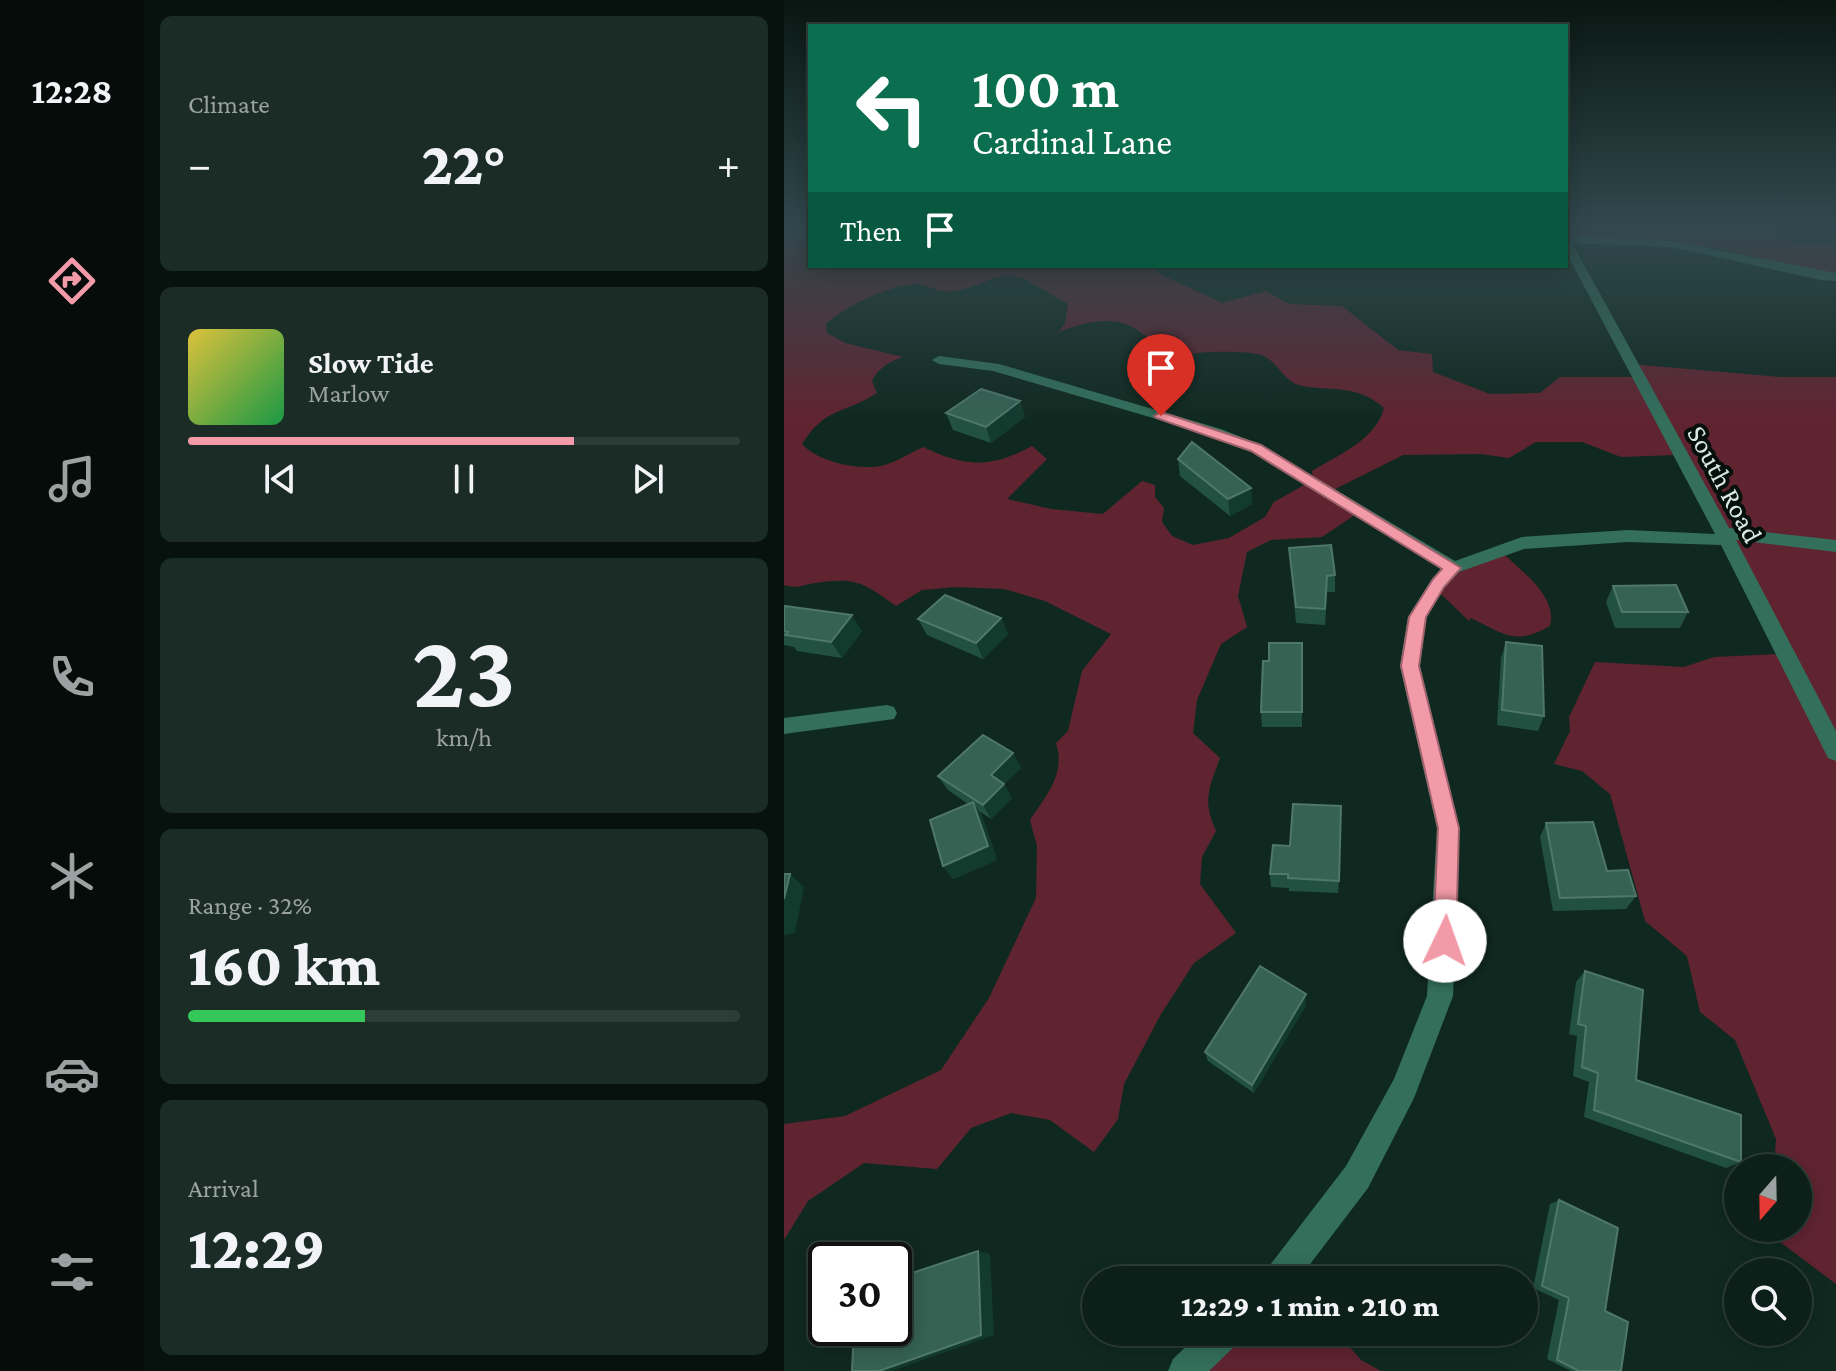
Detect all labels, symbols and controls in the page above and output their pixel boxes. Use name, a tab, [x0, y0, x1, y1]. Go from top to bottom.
icon: left	[840, 56, 944, 160]
text: 100 m	[972, 57, 1119, 119]
text: 12:28	[31, 71, 113, 111]
text: Climate	[188, 90, 270, 119]
text: Cardinal Lane	[972, 122, 1172, 162]
text: 22°	[422, 130, 506, 197]
text: −	[188, 140, 211, 188]
text: +	[717, 140, 740, 188]
icon: arrive	[918, 208, 962, 252]
text: Then	[840, 214, 902, 247]
icon: directions	[44, 253, 100, 309]
pin	[1127, 334, 1195, 416]
text: Slow Tide	[308, 346, 434, 379]
icon: arrive	[1139, 346, 1183, 390]
text: Marlow	[308, 379, 389, 408]
street label: South Road	[1681, 420, 1769, 548]
icon: music	[44, 451, 100, 507]
icon: previous	[258, 457, 302, 501]
icon: pause	[442, 457, 486, 501]
icon: next	[626, 457, 670, 501]
text: 23	[412, 613, 516, 728]
icon: phone	[44, 649, 100, 705]
text: km/h	[436, 723, 492, 752]
icon: climate	[44, 848, 100, 904]
text: Range · 32%	[188, 891, 312, 920]
position arrow	[1403, 899, 1487, 983]
text: 160 km	[188, 931, 380, 998]
icon: car	[44, 1046, 100, 1102]
north arrow	[1724, 1154, 1812, 1242]
map controls	[1724, 1154, 1812, 1346]
text: Arrival	[188, 1174, 259, 1203]
text: 12:29	[188, 1214, 325, 1281]
speed limit sign: 30	[808, 1242, 912, 1346]
icon: filters	[44, 1244, 100, 1300]
button: search	[1724, 1258, 1812, 1346]
text: 12:29 · 1 min · 210 m	[1181, 1289, 1439, 1322]

